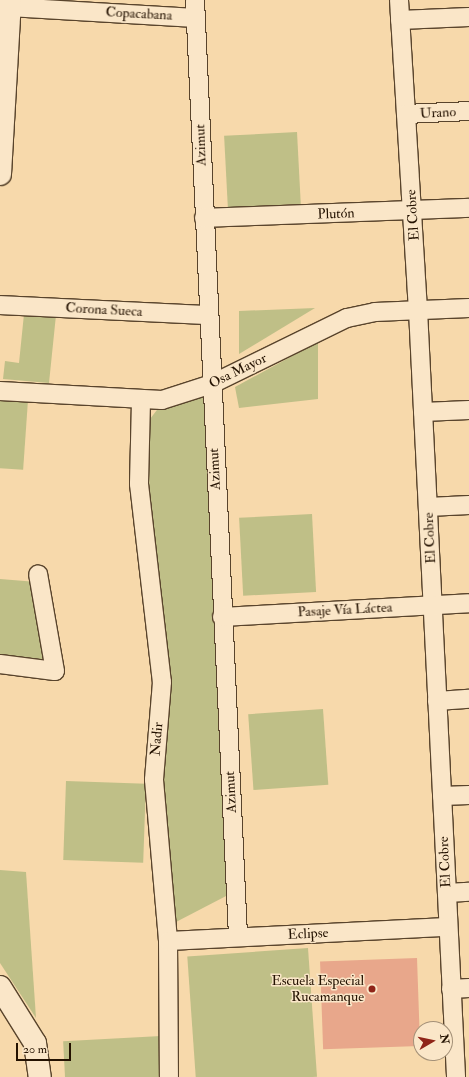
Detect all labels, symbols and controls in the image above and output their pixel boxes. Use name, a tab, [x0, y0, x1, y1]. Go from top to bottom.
street label: Copacabana	[105, 4, 173, 24]
street label: Urano	[419, 104, 457, 122]
street label: Azimut	[192, 124, 210, 166]
street label: El Cobre	[403, 189, 423, 241]
street label: Plutón	[317, 205, 355, 223]
street label: Corona Sueca	[65, 300, 143, 320]
street label: Osa Mayor	[206, 350, 270, 392]
street label: Azimut	[206, 448, 224, 490]
street label: El Cobre	[420, 512, 440, 564]
street label: Pasaje Vía Láctea	[297, 599, 393, 621]
street label: Nadir	[147, 721, 167, 757]
street label: Azimut	[222, 771, 240, 813]
street label: El Cobre	[435, 836, 455, 888]
street label: Eclipse	[287, 925, 329, 943]
place label: Escuela Especial Rucamanque	[272, 973, 364, 1006]
marker: Escuela Especial Rucamanque	[367, 984, 377, 994]
north arrow	[413, 1021, 453, 1061]
text: N	[437, 1033, 452, 1045]
scale bar	[18, 1035, 73, 1061]
text: 20 m	[23, 1042, 47, 1057]

